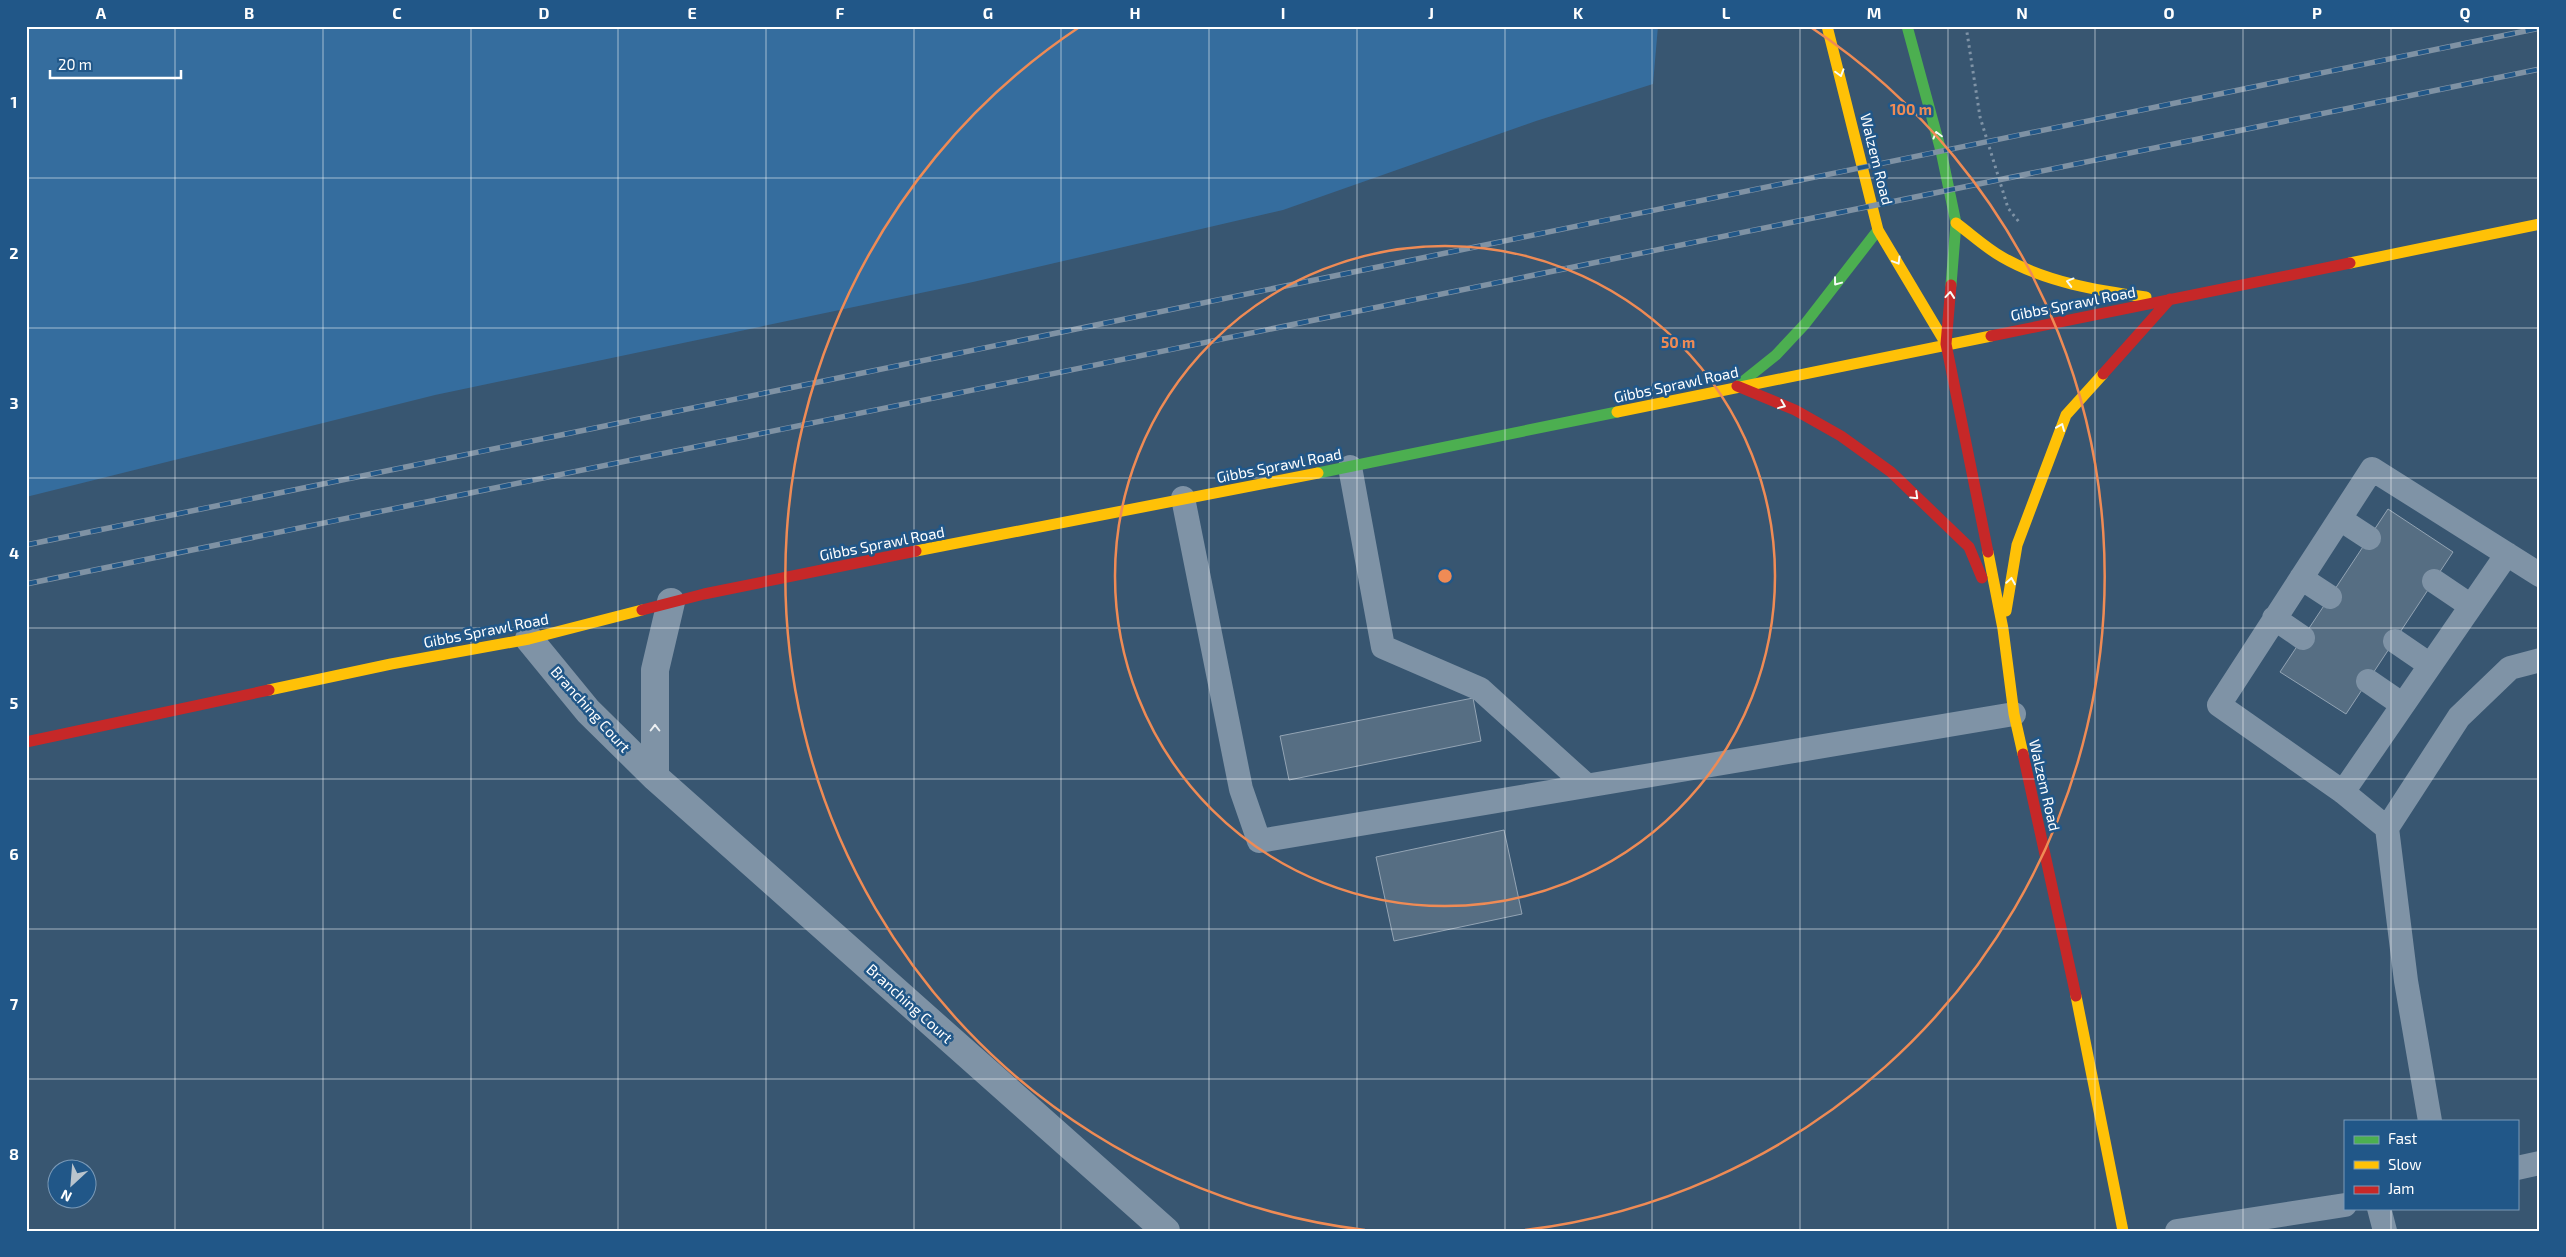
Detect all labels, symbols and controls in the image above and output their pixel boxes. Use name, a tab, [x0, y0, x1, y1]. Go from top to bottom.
text: A	[96, 3, 107, 22]
text: B	[244, 3, 254, 22]
text: C	[392, 3, 402, 22]
text: D	[539, 3, 550, 22]
text: E	[687, 3, 697, 22]
text: F	[836, 3, 845, 22]
text: G	[983, 3, 993, 22]
text: H	[1129, 3, 1141, 22]
text: I	[1281, 3, 1285, 22]
text: J	[1428, 3, 1434, 22]
text: K	[1573, 3, 1584, 22]
text: L	[1722, 3, 1731, 22]
text: M	[1867, 3, 1881, 22]
text: N	[2016, 3, 2028, 22]
text: O	[2163, 3, 2175, 22]
text: P	[2312, 3, 2322, 22]
text: Q	[2459, 3, 2471, 23]
scale bar	[50, 48, 181, 80]
text: 20 m	[58, 55, 92, 73]
one-way arrow	[1835, 69, 1845, 77]
text: 1	[11, 92, 17, 111]
text: 100 m	[1890, 100, 1932, 118]
street label: Walzem Road	[1857, 111, 1897, 207]
one-way arrow	[1932, 132, 1942, 140]
text: 2	[9, 243, 19, 262]
one-way arrow	[1890, 255, 1900, 264]
one-way arrow	[1834, 276, 1843, 286]
one-way arrow	[2067, 277, 2075, 287]
street label: Gibbs Sprawl Road	[2009, 282, 2137, 324]
one-way arrow	[1944, 291, 1955, 299]
text: 50 m	[1661, 333, 1695, 351]
street label: Gibbs Sprawl Road	[1612, 362, 1740, 406]
text: 3	[9, 393, 19, 412]
one-way arrow	[1777, 398, 1786, 409]
one-way arrow	[2056, 424, 2066, 432]
street label: Gibbs Sprawl Road	[1215, 444, 1343, 486]
one-way arrow	[1910, 490, 1919, 499]
street label: Gibbs Sprawl Road	[818, 522, 946, 564]
text: 4	[9, 543, 19, 562]
centre of rings	[1436, 567, 1454, 585]
one-way arrow	[2005, 577, 2015, 586]
street label: Gibbs Sprawl Road	[422, 609, 550, 651]
street label: Branching Court	[548, 662, 635, 756]
text: 5	[10, 693, 19, 712]
one-way arrow	[650, 724, 660, 732]
street label: Walzem Road	[2026, 737, 2064, 833]
text: 6	[9, 844, 19, 863]
street label: Branching Court	[863, 960, 957, 1047]
text: 7	[10, 994, 19, 1013]
legend	[2344, 1120, 2518, 1210]
text: Fast	[2388, 1129, 2418, 1147]
text: 8	[9, 1144, 19, 1163]
text: Slow	[2388, 1155, 2422, 1173]
north arrow	[48, 1160, 98, 1210]
text: Jam	[2388, 1179, 2414, 1197]
text: N	[58, 1186, 74, 1206]

